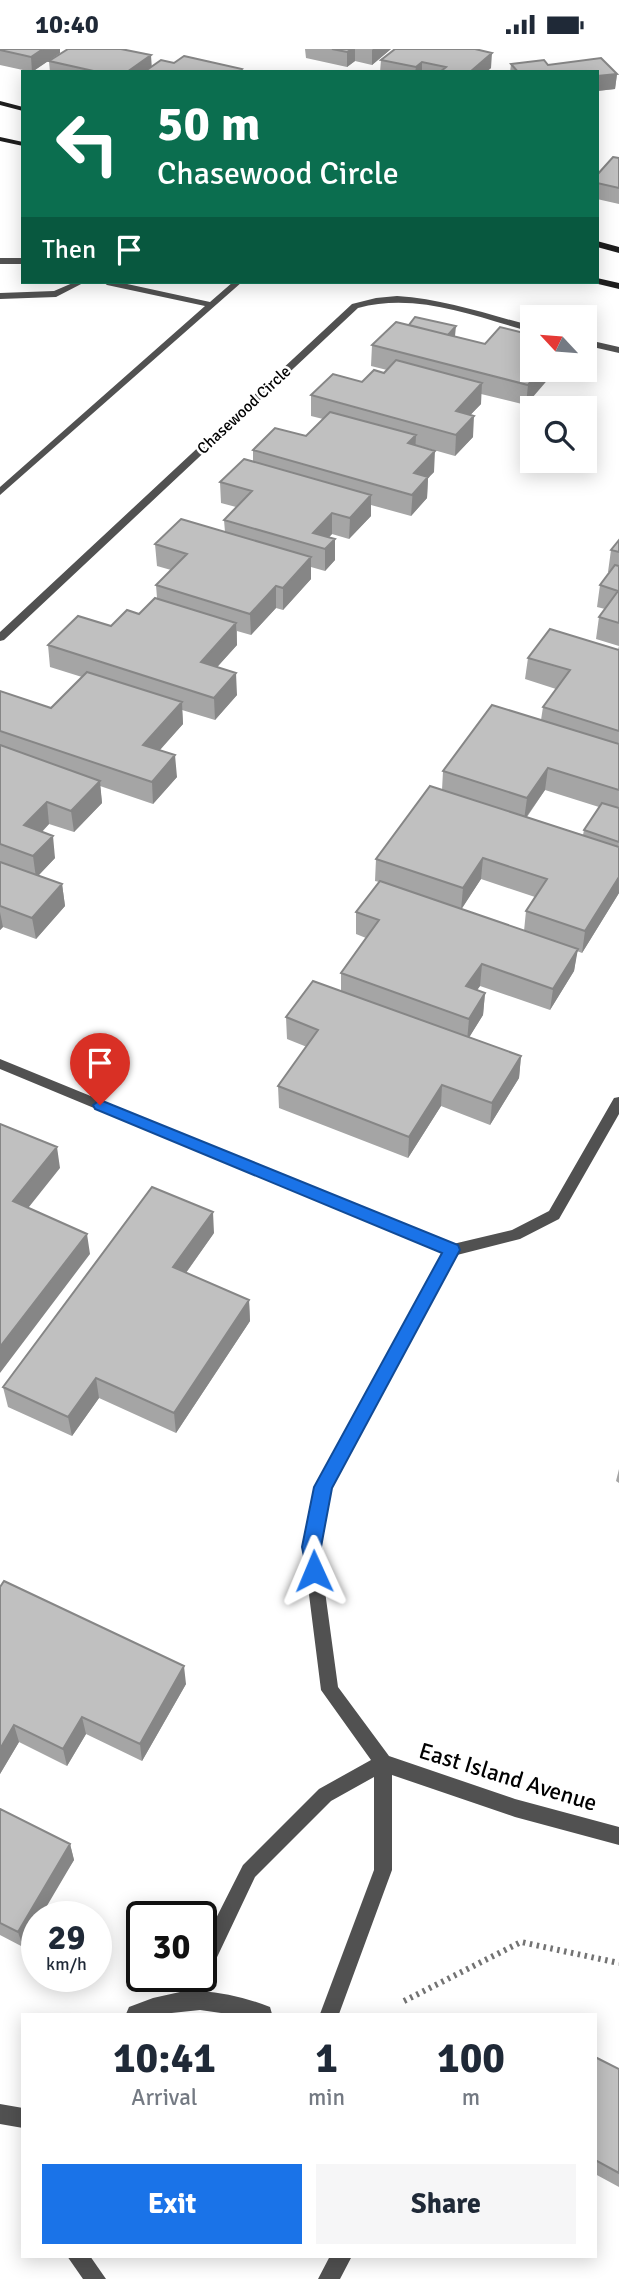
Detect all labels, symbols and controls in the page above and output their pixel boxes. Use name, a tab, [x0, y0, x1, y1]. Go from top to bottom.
text: 10:40	[35, 9, 99, 41]
text: 50 m	[157, 94, 260, 154]
icon: left	[42, 98, 133, 189]
text: Chasewood Circle	[157, 154, 399, 193]
icon: arrive	[110, 231, 148, 269]
text: Then	[42, 234, 96, 266]
north arrow	[520, 305, 597, 381]
map controls	[520, 305, 597, 473]
street label: Chasewood Circle	[193, 361, 295, 459]
button: search	[520, 396, 597, 473]
pin	[70, 1033, 130, 1105]
icon: arrive	[81, 1044, 119, 1082]
position arrow	[277, 1534, 351, 1608]
street label: East Island Avenue	[415, 1736, 601, 1818]
speed limit sign: 30	[126, 1901, 217, 1992]
text: 29	[48, 1916, 85, 1959]
text: km/h	[46, 1953, 87, 1975]
text: 10:41	[113, 2033, 216, 2084]
text: 1	[315, 2033, 338, 2084]
text: 100	[437, 2033, 505, 2084]
text: Arrival	[131, 2083, 198, 2112]
text: min	[308, 2083, 345, 2112]
text: m	[462, 2083, 480, 2112]
button: Exit	[42, 2164, 302, 2244]
button: Share	[316, 2164, 576, 2244]

